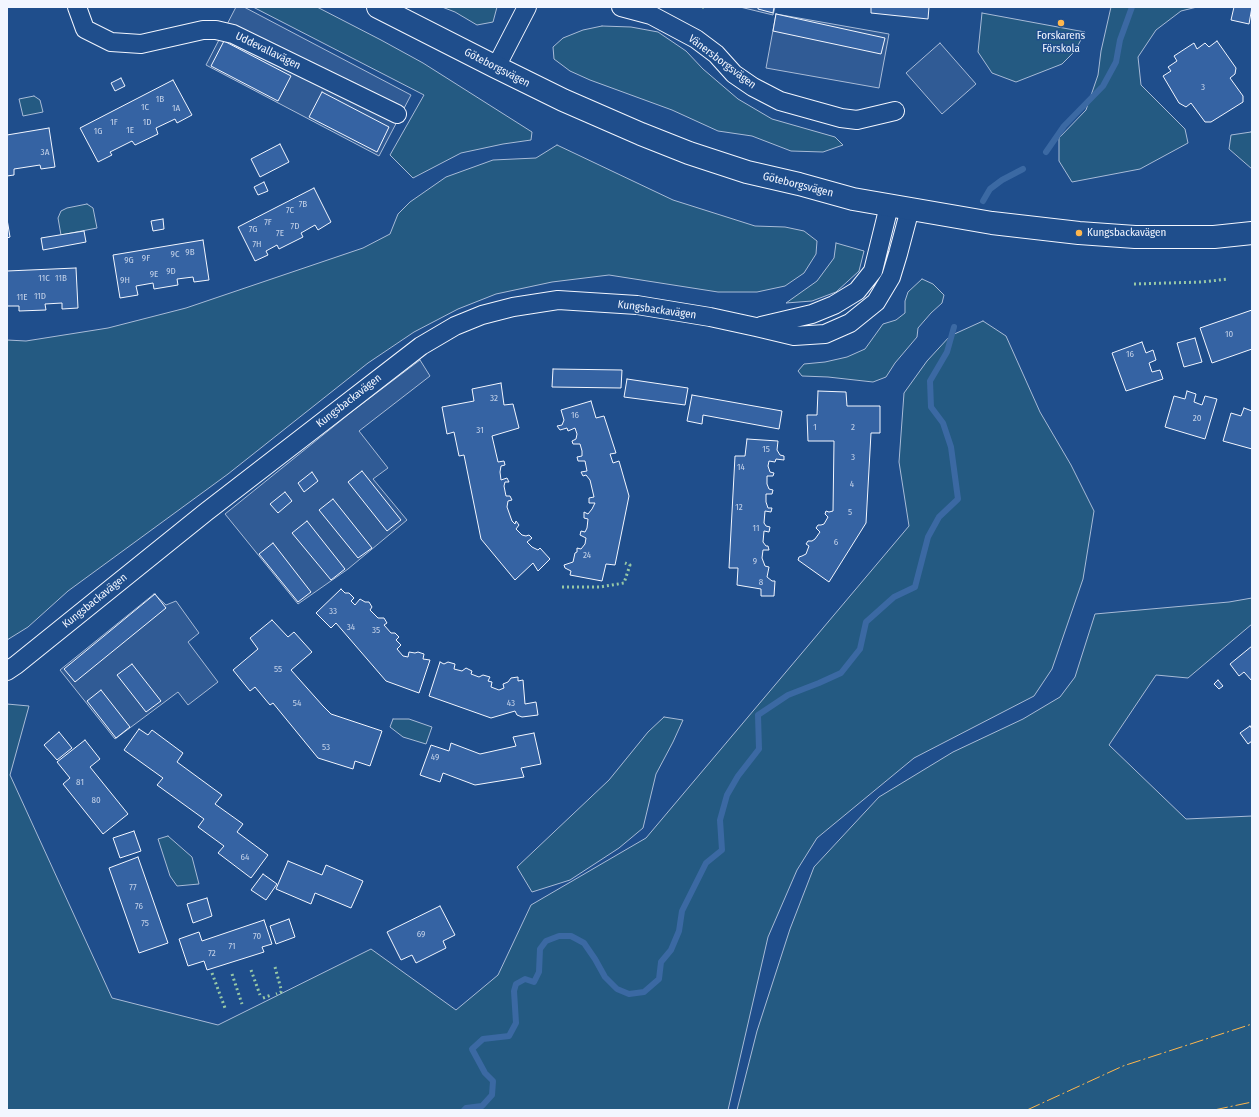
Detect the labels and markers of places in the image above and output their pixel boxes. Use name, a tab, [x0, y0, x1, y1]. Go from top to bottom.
marker: Forskarens Förskola	[1056, 18, 1066, 28]
place label: Forskarens Förskola	[1037, 29, 1085, 55]
place label: Kungsbackavägen	[1087, 226, 1166, 240]
marker: Kungsbackavägen	[1074, 228, 1084, 238]

